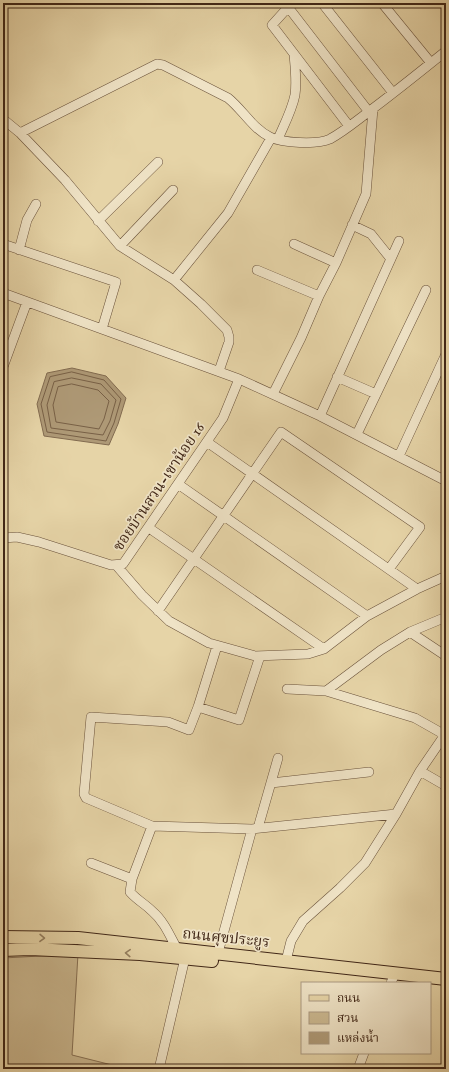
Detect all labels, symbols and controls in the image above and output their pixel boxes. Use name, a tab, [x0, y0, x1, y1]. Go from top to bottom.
street label: ซอยบ้านสวน-เขาน้อย 16	[109, 419, 209, 555]
street label: ถนนศุขประยูร	[181, 924, 271, 953]
one-way arrow	[39, 934, 45, 942]
one-way arrow	[125, 949, 132, 958]
legend	[301, 982, 431, 1054]
text: ถนน	[337, 991, 360, 1006]
text: สวน	[337, 1011, 359, 1026]
text: แหล่งน้ำ	[337, 1029, 379, 1046]

